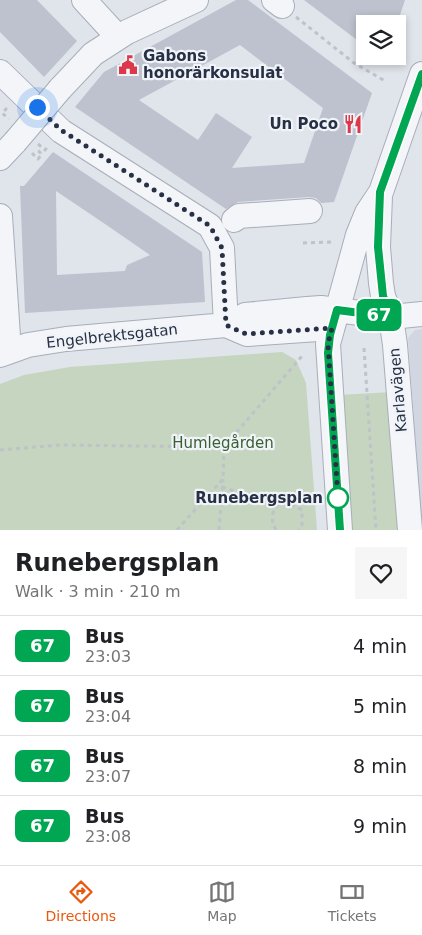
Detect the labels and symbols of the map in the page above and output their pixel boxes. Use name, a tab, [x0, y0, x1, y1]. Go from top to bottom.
place label: Gabons honorärkonsulat	[143, 47, 282, 82]
public building icon: Gabons honorärkonsulat	[117, 54, 139, 76]
your location	[25, 95, 50, 120]
restaurant icon: Un Poco	[342, 113, 364, 135]
place label: Un Poco	[269, 115, 338, 133]
line badge: 67	[356, 299, 402, 331]
street label: Engelbrektsgatan	[45, 320, 179, 352]
street label: Karlavägen	[385, 347, 411, 433]
park label: Humlegården	[172, 434, 274, 452]
marker: Runebergsplan	[327, 487, 349, 509]
place label: Runebergsplan	[195, 489, 323, 507]

